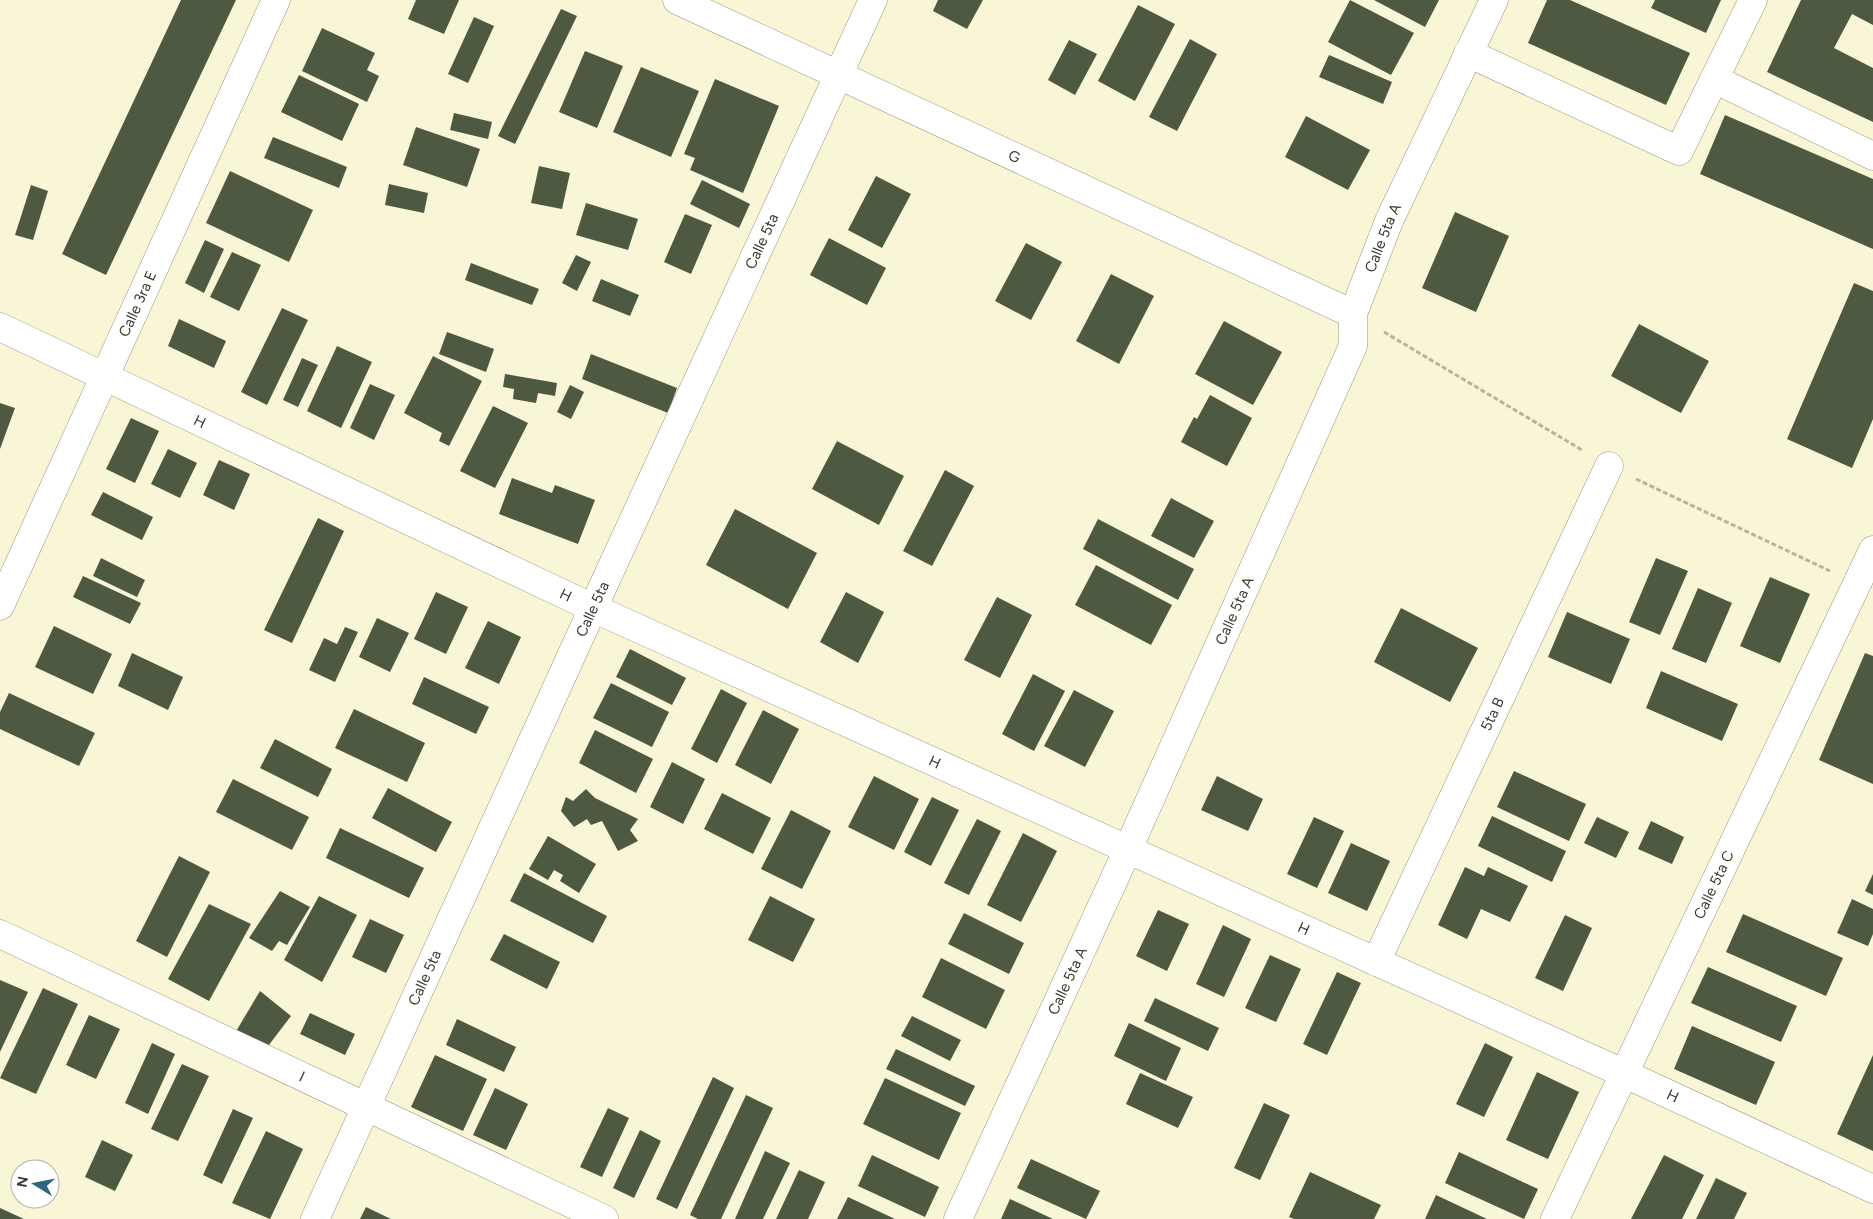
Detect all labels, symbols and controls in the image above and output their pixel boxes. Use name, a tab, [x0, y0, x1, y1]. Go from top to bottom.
street label: G	[1005, 146, 1023, 167]
street label: Calle 5ta A	[1361, 200, 1405, 275]
street label: Calle 5ta	[741, 211, 782, 272]
street label: Calle 3ra E	[115, 268, 160, 340]
street label: H	[191, 411, 209, 432]
street label: Calle 5ta A	[1211, 574, 1258, 648]
street label: Calle 5ta	[572, 579, 613, 640]
street label: H	[557, 585, 575, 606]
street label: 5ta B	[1477, 694, 1508, 734]
street label: H	[926, 752, 943, 773]
street label: Calle 5ta C	[1690, 848, 1738, 922]
street label: H	[1295, 918, 1313, 939]
street label: Calle 5ta A	[1044, 944, 1091, 1018]
street label: Calle 5ta	[404, 947, 445, 1008]
street label: I	[296, 1068, 308, 1086]
street label: H	[1664, 1085, 1682, 1107]
north arrow	[10, 1159, 60, 1209]
text: N	[13, 1175, 32, 1189]

